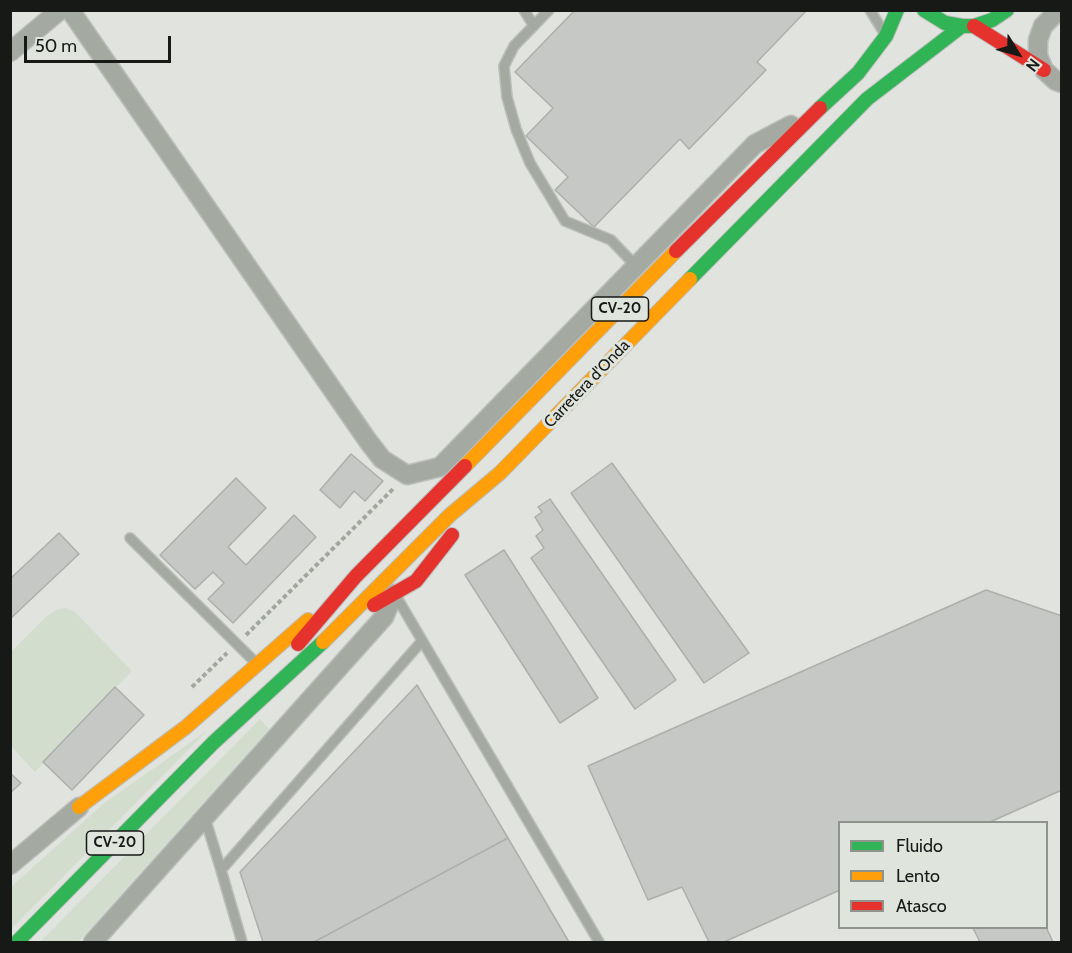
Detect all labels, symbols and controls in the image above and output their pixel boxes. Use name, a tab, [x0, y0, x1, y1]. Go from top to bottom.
scale bar	[27, 24, 174, 62]
north arrow	[988, 24, 1048, 84]
text: 50 m	[35, 35, 77, 57]
text: N	[1022, 55, 1044, 75]
road number: CV-20	[592, 297, 648, 321]
street label: Carretera d'Onda	[540, 336, 634, 432]
legend	[838, 821, 1048, 929]
road number: CV-20	[86, 831, 144, 855]
text: Fluido	[896, 835, 943, 857]
text: Lento	[896, 865, 940, 887]
text: Atasco	[896, 895, 947, 917]

